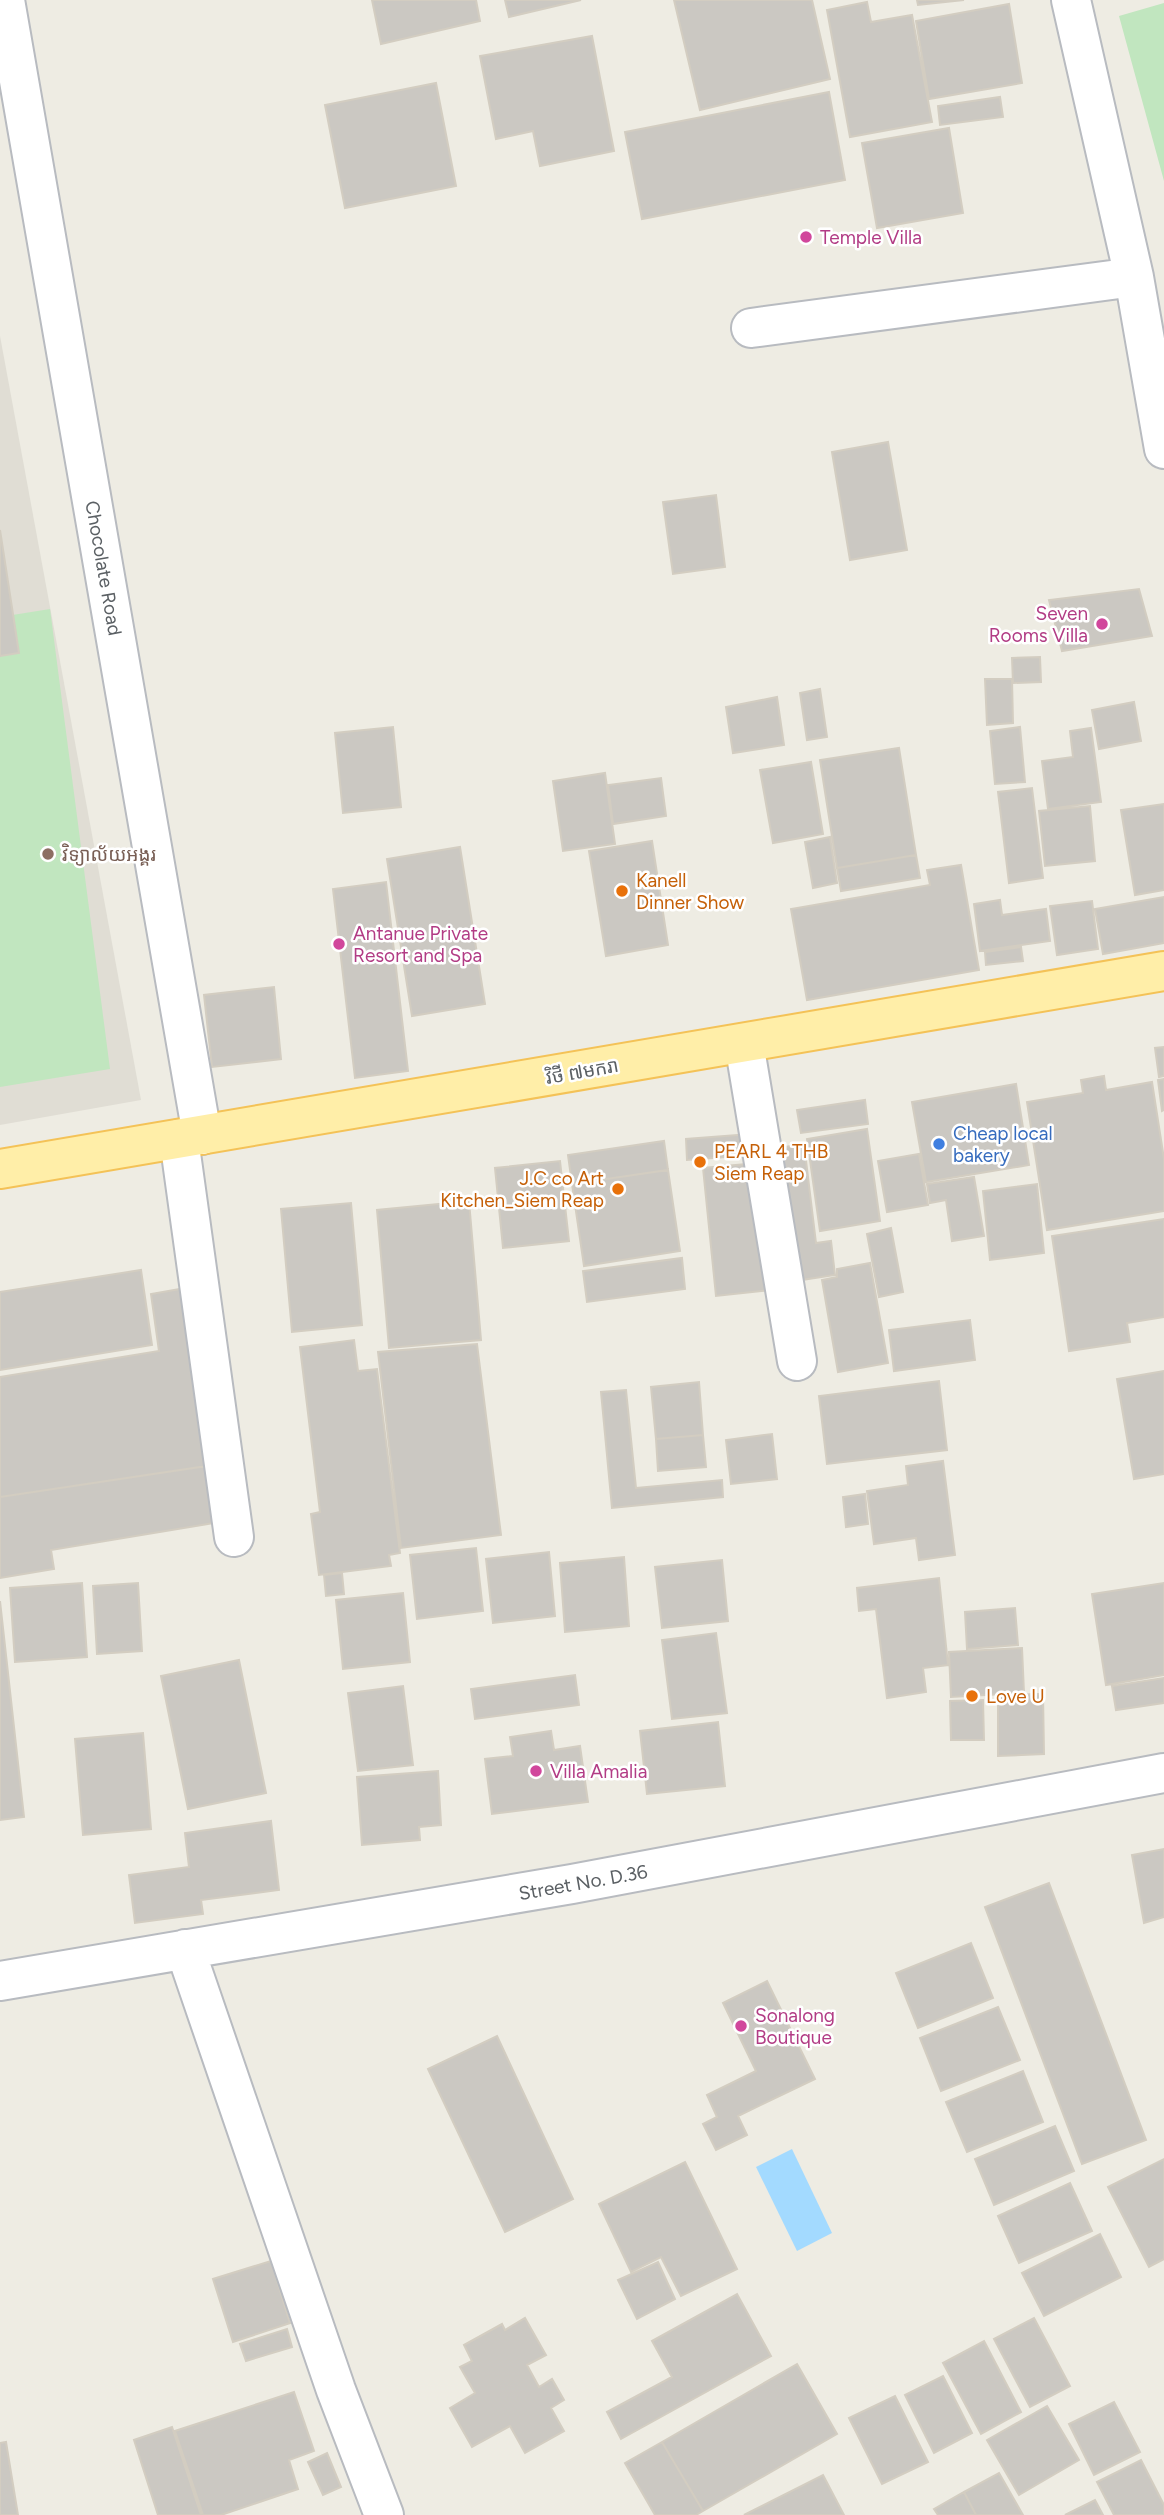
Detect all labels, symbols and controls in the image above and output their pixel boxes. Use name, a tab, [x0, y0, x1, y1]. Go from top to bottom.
place label: Temple Villa	[820, 226, 922, 249]
marker: Temple Villa	[798, 229, 814, 245]
street label: Chocolate Road	[80, 499, 127, 637]
place label: Seven Rooms Villa	[989, 602, 1088, 647]
marker: Seven Rooms Villa	[1094, 616, 1110, 632]
place label: វិទ្យាល័យអង្គរ	[61, 843, 156, 866]
marker: វិទ្យាល័យអង្គរ	[40, 846, 56, 862]
place label: Kanell Dinner Show	[636, 869, 744, 914]
marker: Kanell Dinner Show	[614, 883, 630, 899]
place label: Antanue Private Resort and Spa	[353, 922, 488, 967]
marker: Antanue Private Resort and Spa	[331, 936, 347, 952]
street label: វិថី ៧មករា	[543, 1054, 620, 1089]
place label: Cheap local bakery	[953, 1122, 1053, 1167]
marker: Cheap local bakery	[931, 1136, 947, 1152]
place label: PEARL 4 THB Siem Reap	[714, 1140, 828, 1185]
marker: PEARL 4 THB Siem Reap	[692, 1154, 708, 1170]
place label: J.C co Art Kitchen_Siem Reap	[440, 1167, 604, 1212]
marker: J.C co Art Kitchen_Siem Reap	[610, 1181, 626, 1197]
place label: Love U	[986, 1685, 1045, 1708]
marker: Love U	[964, 1688, 980, 1704]
place label: Villa Amalia	[550, 1760, 647, 1783]
marker: Villa Amalia	[528, 1763, 544, 1779]
street label: Street No. D.36	[517, 1860, 650, 1905]
place label: Sonalong Boutique	[755, 2004, 835, 2049]
marker: Sonalong Boutique	[733, 2018, 749, 2034]

